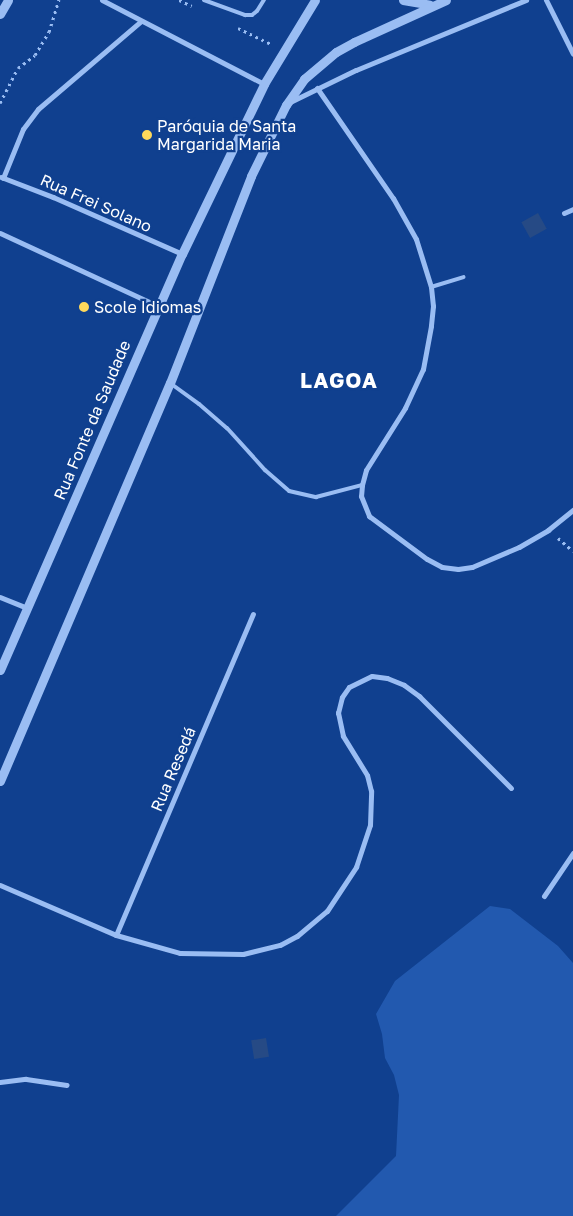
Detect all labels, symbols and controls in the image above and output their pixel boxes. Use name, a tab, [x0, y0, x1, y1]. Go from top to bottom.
place label: Paróquia de Santa Margarida Maria	[157, 116, 296, 154]
marker: Paróquia de Santa Margarida Maria	[141, 129, 153, 141]
street label: Rua Frei Solano	[37, 170, 155, 236]
place label: Scole Idiomas	[94, 297, 201, 317]
marker: Scole Idiomas	[78, 301, 90, 313]
street label: Rua Fonte da Saudade	[50, 337, 134, 503]
district label: LAGOA	[299, 367, 379, 393]
street label: Rua Resedá	[147, 724, 199, 814]

